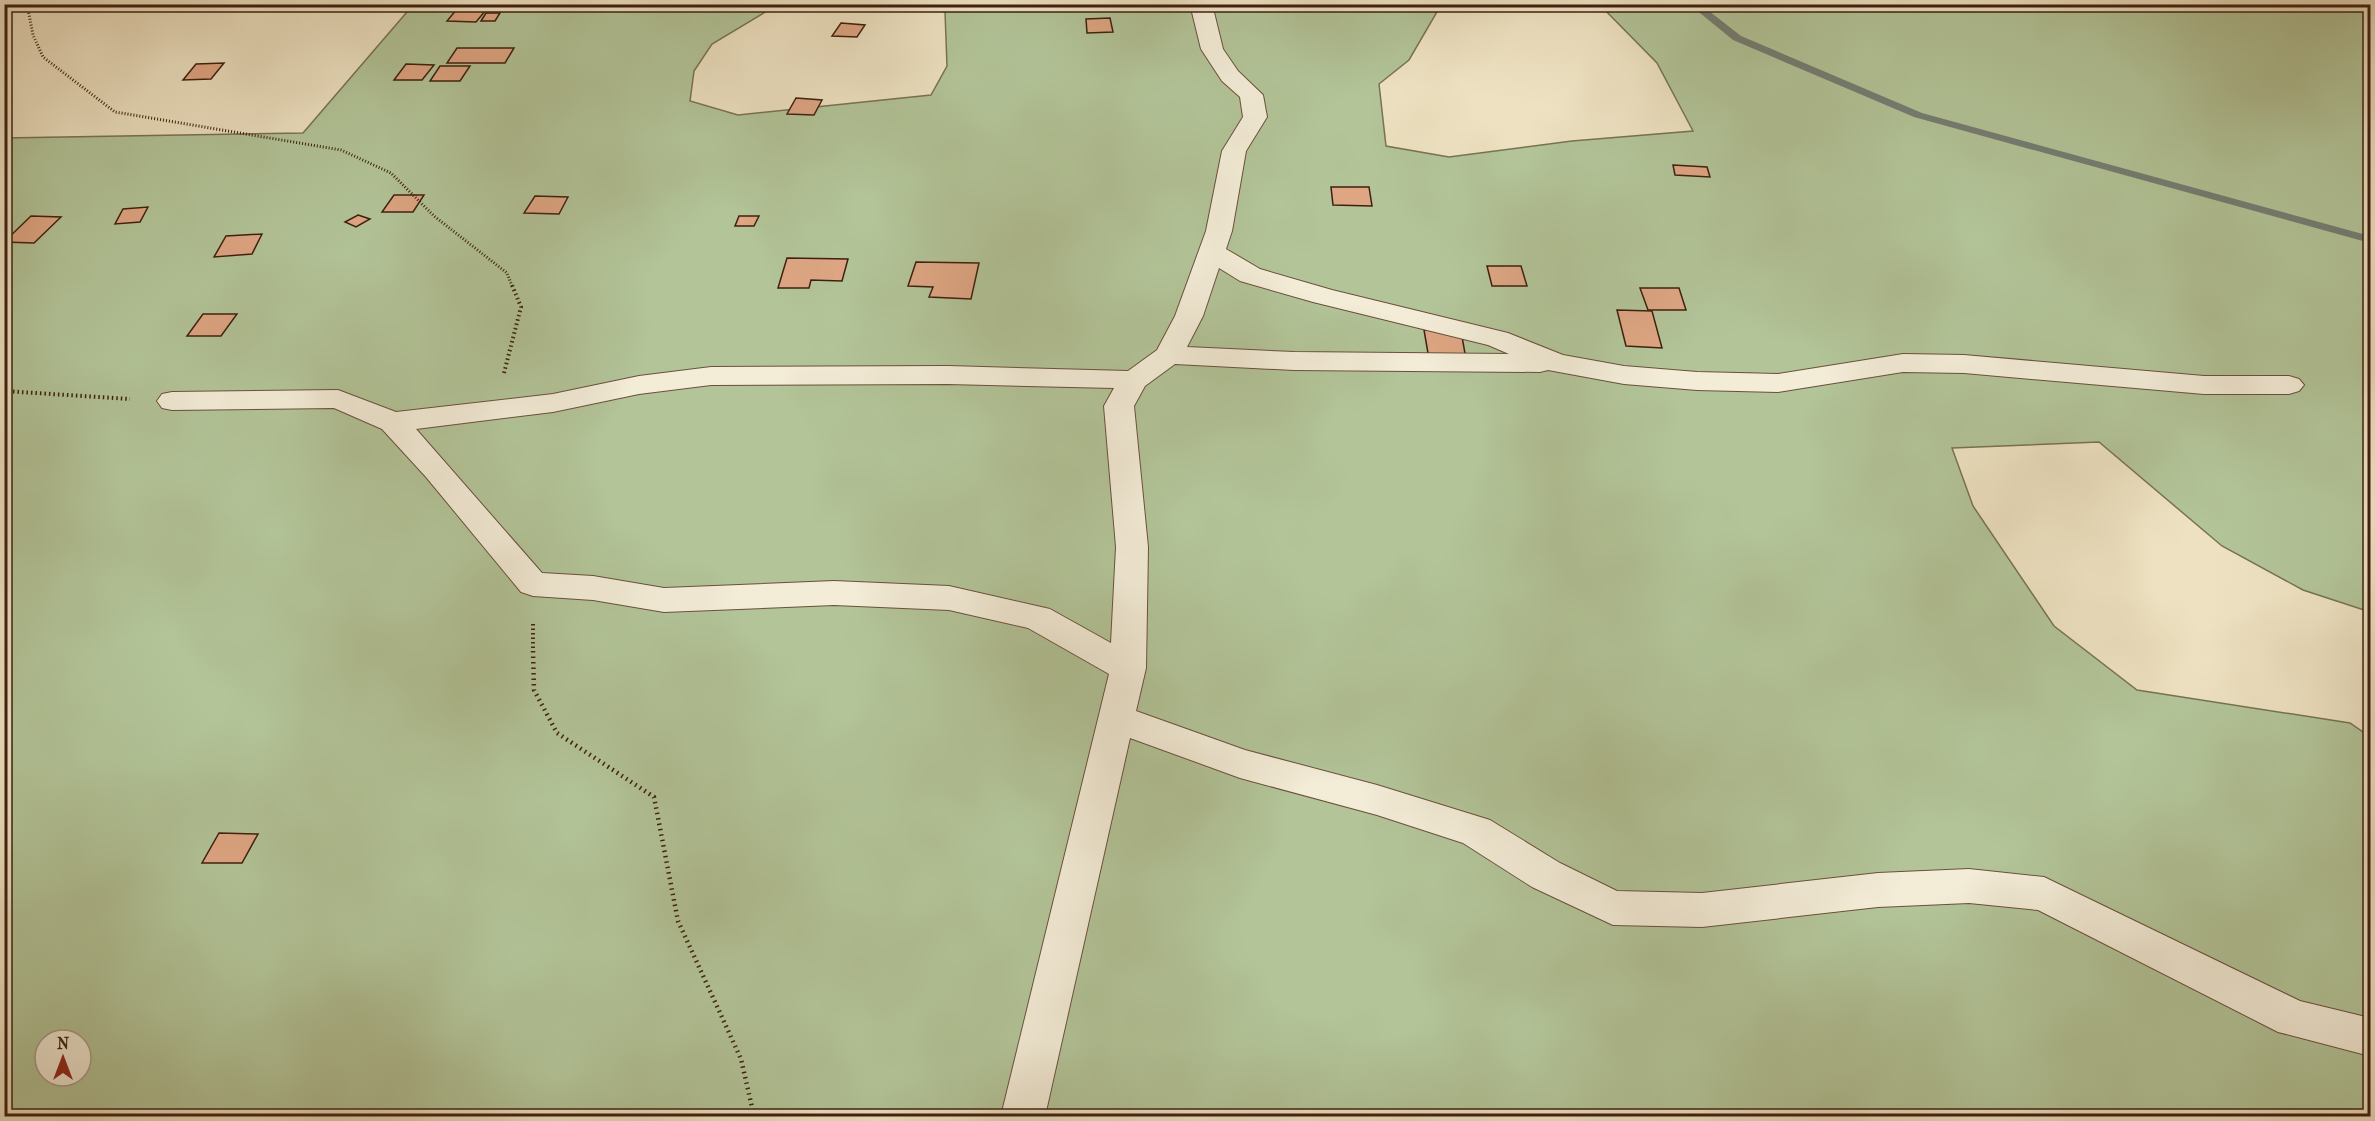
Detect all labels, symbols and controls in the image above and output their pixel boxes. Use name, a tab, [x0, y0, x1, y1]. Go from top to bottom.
north arrow	[33, 1028, 93, 1088]
text: N	[57, 1034, 70, 1053]

